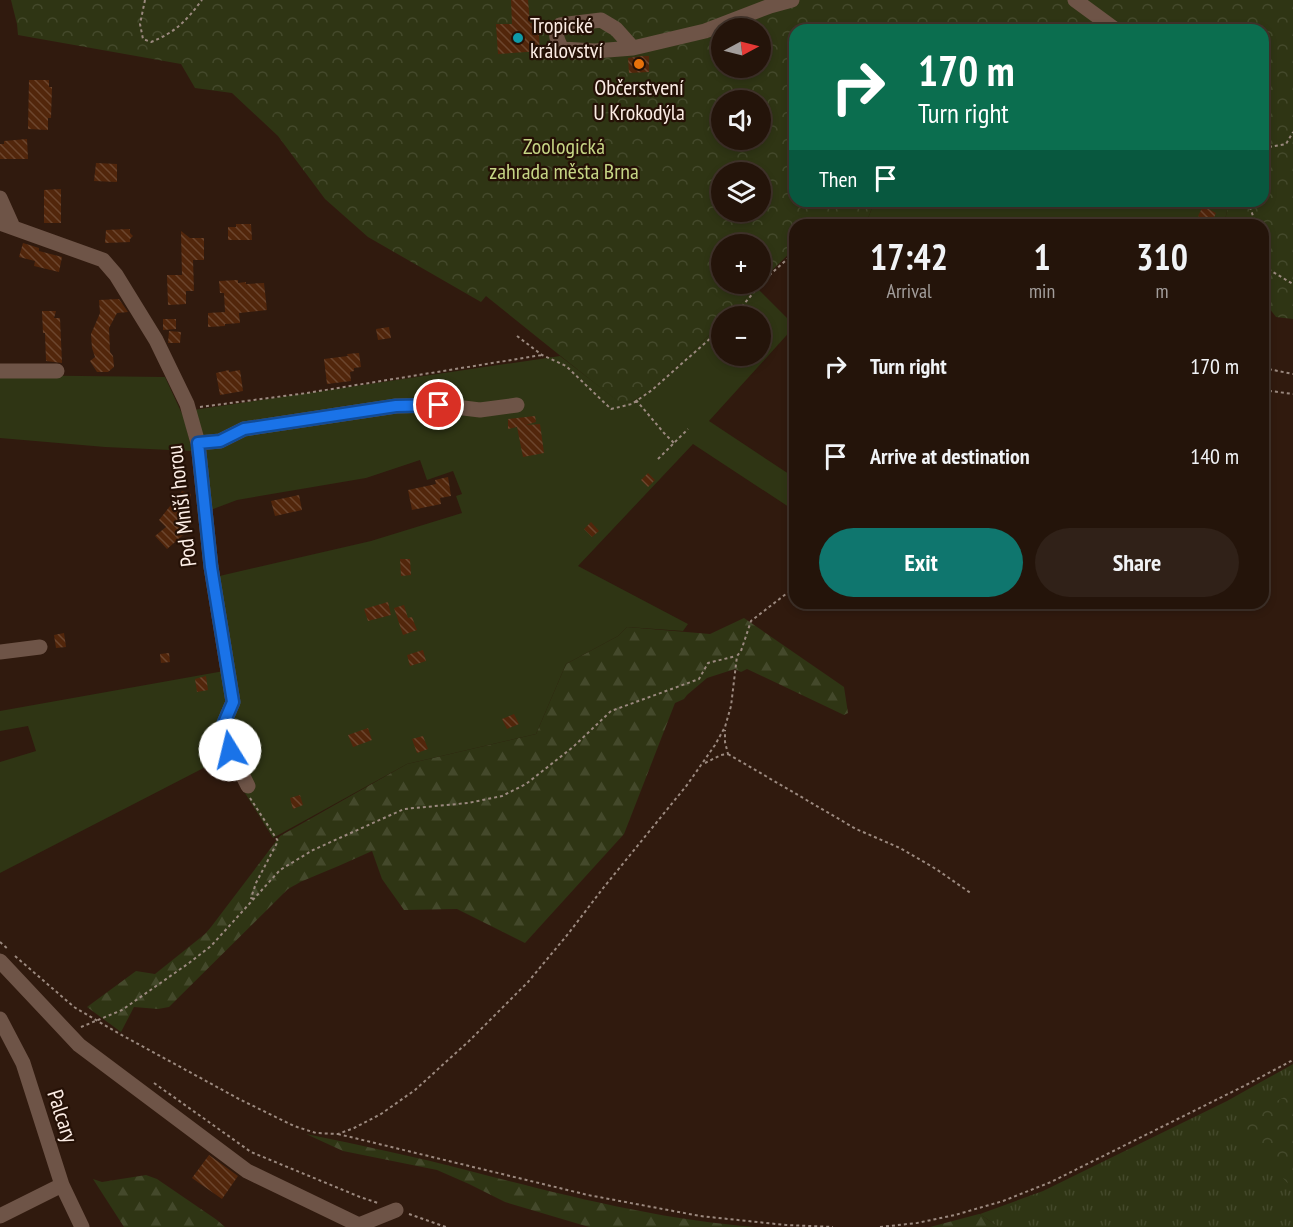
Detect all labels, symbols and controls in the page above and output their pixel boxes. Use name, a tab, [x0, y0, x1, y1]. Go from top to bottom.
place label: Tropické království	[530, 11, 603, 64]
north arrow	[711, 18, 771, 78]
map controls	[711, 18, 771, 366]
marker: Tropické království	[511, 31, 525, 45]
text: 170 m	[918, 43, 1015, 98]
icon: right	[819, 48, 897, 126]
marker: Občerstvení U Krokodýla	[632, 57, 646, 71]
place label: Občerstvení U Krokodýla	[593, 73, 685, 126]
button: sound	[711, 90, 771, 150]
text: Turn right	[918, 96, 1009, 130]
park label: Zoologická zahrada města Brna	[489, 132, 639, 185]
button: layers	[711, 162, 771, 222]
icon: arrive	[869, 162, 902, 195]
text: Then	[819, 165, 857, 193]
text: 17:42	[870, 233, 948, 280]
text: 1	[1033, 233, 1051, 280]
text: 310	[1136, 233, 1188, 280]
button: +	[711, 234, 771, 294]
text: Arrival	[886, 278, 932, 304]
text: min	[1029, 278, 1055, 304]
text: m	[1156, 278, 1169, 304]
button: −	[711, 306, 771, 366]
icon: right	[819, 350, 852, 383]
text: Turn right	[870, 352, 947, 380]
text: 170 m	[1190, 352, 1239, 380]
pin	[413, 379, 464, 430]
icon: arrive	[422, 388, 455, 421]
icon: arrive	[819, 440, 852, 473]
text: Arrive at destination	[870, 442, 1030, 470]
text: 140 m	[1190, 442, 1239, 470]
street label: Pod Mniší horou	[160, 443, 202, 569]
button: Exit	[819, 528, 1023, 597]
button: Share	[1035, 528, 1239, 597]
position arrow	[198, 718, 262, 782]
street label: Palcary	[41, 1086, 85, 1147]

